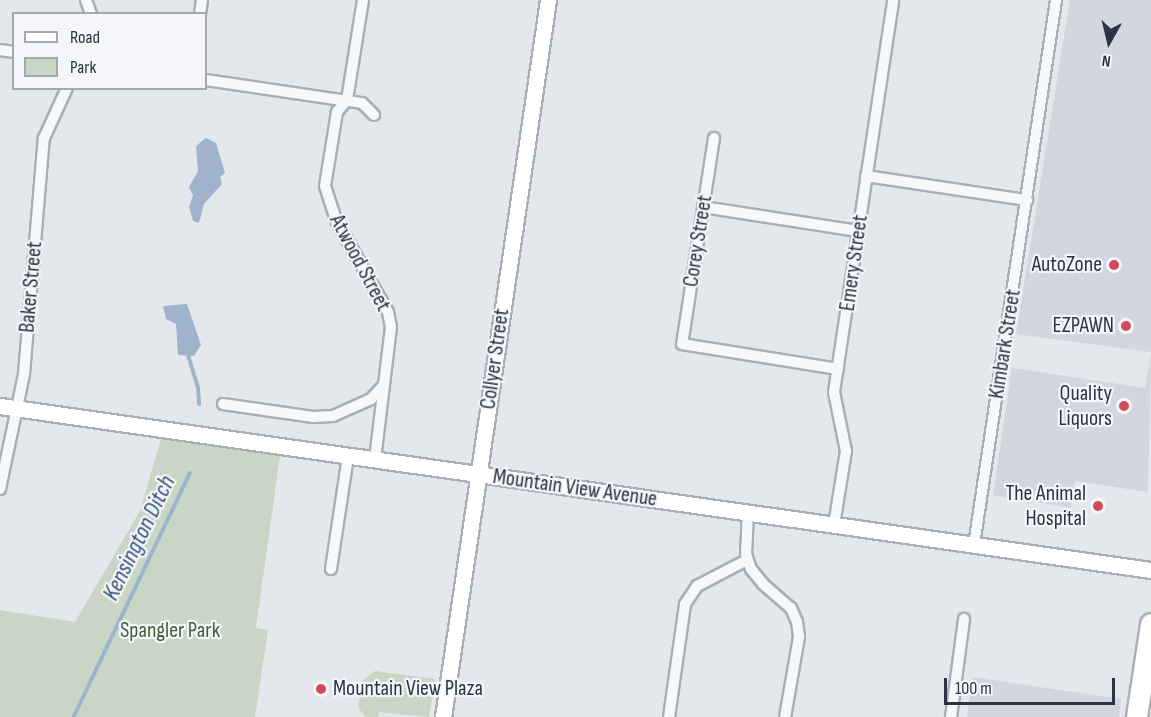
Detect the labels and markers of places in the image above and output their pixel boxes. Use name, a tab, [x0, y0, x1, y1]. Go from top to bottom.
place label: AutoZone	[1032, 252, 1102, 278]
marker: AutoZone	[1107, 258, 1121, 272]
place label: EZPAWN	[1053, 313, 1114, 339]
marker: EZPAWN	[1119, 319, 1133, 333]
place label: Quality Liquors	[1058, 380, 1112, 432]
marker: Quality Liquors	[1117, 399, 1131, 413]
place label: The Animal Hospital	[1005, 480, 1086, 532]
marker: The Animal Hospital	[1091, 499, 1105, 513]
place label: Mountain View Plaza	[333, 676, 483, 702]
marker: Mountain View Plaza	[314, 682, 328, 696]

